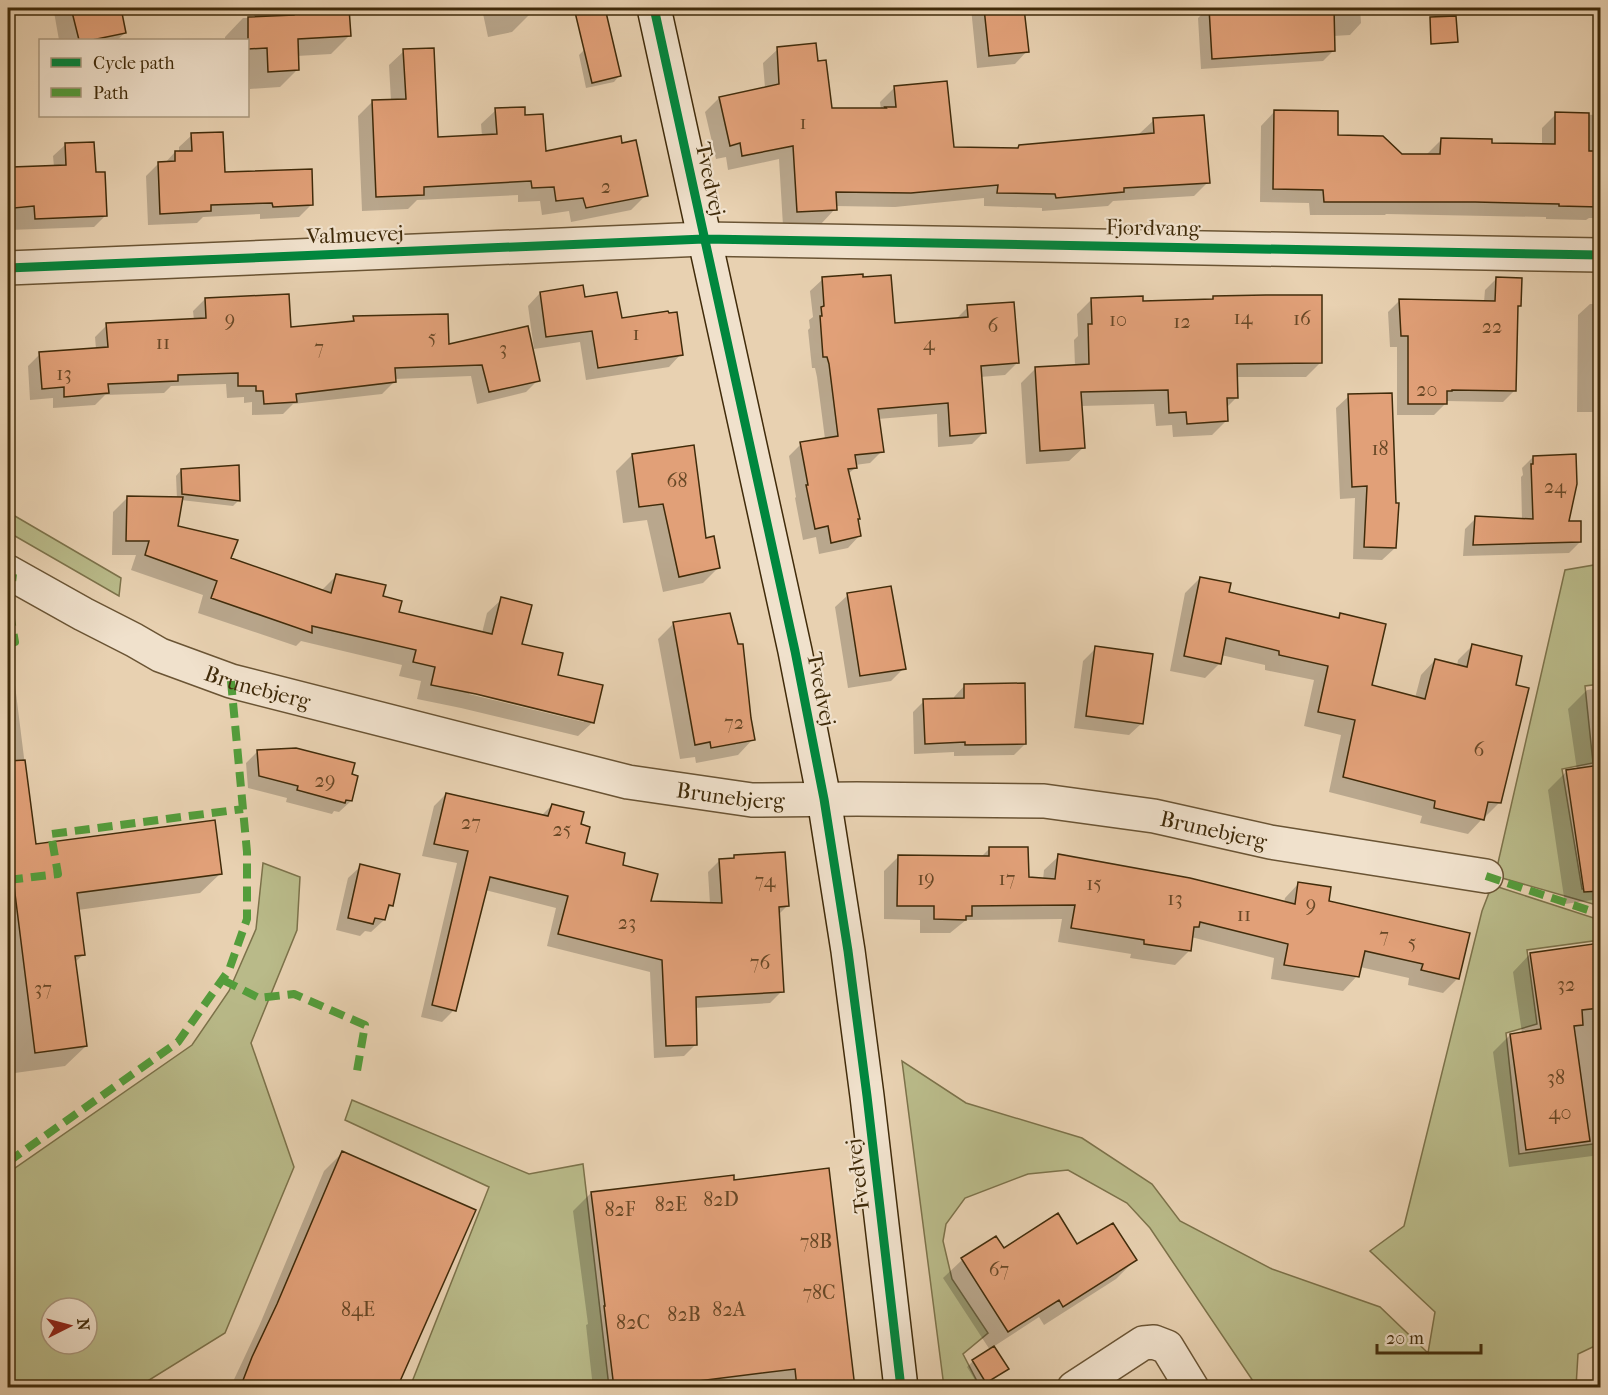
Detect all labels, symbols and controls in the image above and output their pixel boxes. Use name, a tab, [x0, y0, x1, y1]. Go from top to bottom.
legend	[39, 39, 249, 117]
text: Cycle path	[93, 53, 174, 74]
text: Path	[93, 83, 129, 104]
house number: 1	[799, 111, 807, 134]
street label: Tvedvej	[690, 140, 731, 218]
house number: 2	[601, 175, 611, 198]
street label: Fjordvang	[1105, 214, 1201, 242]
street label: Valmuevej	[305, 220, 404, 250]
house number: 14	[1234, 306, 1254, 329]
house number: 16	[1293, 307, 1311, 330]
house number: 9	[225, 308, 235, 331]
house number: 10	[1109, 308, 1127, 331]
house number: 12	[1173, 310, 1191, 333]
house number: 6	[988, 314, 999, 337]
house number: 22	[1482, 315, 1502, 338]
house number: 1	[632, 322, 640, 345]
house number: 5	[428, 326, 436, 349]
house number: 11	[156, 331, 170, 354]
house number: 4	[923, 332, 936, 355]
house number: 7	[314, 336, 324, 359]
house number: 3	[499, 337, 507, 360]
house number: 13	[56, 362, 72, 385]
house number: 20	[1416, 378, 1438, 401]
house number: 18	[1371, 437, 1389, 460]
house number: 68	[667, 469, 687, 492]
house number: 24	[1544, 475, 1567, 498]
street label: Tvedvej	[801, 650, 841, 728]
street label: Brunebjerg	[201, 660, 313, 715]
house number: 72	[724, 711, 744, 734]
house number: 6	[1474, 738, 1485, 761]
house number: 29	[315, 769, 335, 792]
street label: Brunebjerg	[675, 777, 785, 814]
street label: Brunebjerg	[1158, 806, 1270, 855]
house number: 27	[461, 811, 481, 834]
house number: 25	[553, 818, 571, 841]
house number: 19	[917, 867, 935, 890]
house number: 17	[999, 867, 1016, 890]
house number: 74	[755, 869, 777, 892]
house number: 15	[1086, 872, 1102, 895]
house number: 13	[1167, 887, 1183, 910]
house number: 9	[1306, 893, 1316, 916]
house number: 11	[1237, 903, 1251, 926]
house number: 23	[618, 911, 636, 934]
house number: 7	[1379, 924, 1389, 947]
house number: 5	[1408, 931, 1416, 954]
house number: 76	[750, 951, 770, 974]
house number: 32	[1557, 973, 1575, 996]
house number: 37	[34, 977, 52, 1000]
house number: 38	[1547, 1066, 1565, 1089]
house number: 40	[1549, 1101, 1571, 1124]
street label: Tvedvej	[841, 1137, 875, 1215]
house number: 82D	[703, 1188, 739, 1211]
house number: 82E	[655, 1193, 687, 1216]
house number: 82F	[604, 1198, 636, 1221]
house number: 78B	[800, 1230, 832, 1253]
house number: 67	[989, 1258, 1010, 1281]
house number: 78C	[802, 1281, 836, 1304]
north arrow	[39, 1296, 99, 1356]
house number: 84E	[341, 1298, 375, 1321]
house number: 82A	[712, 1298, 747, 1321]
house number: 82B	[667, 1303, 701, 1326]
house number: 82C	[616, 1311, 650, 1334]
text: N	[73, 1317, 94, 1332]
scale bar	[1377, 1317, 1480, 1355]
text: 20 m	[1386, 1328, 1424, 1349]

